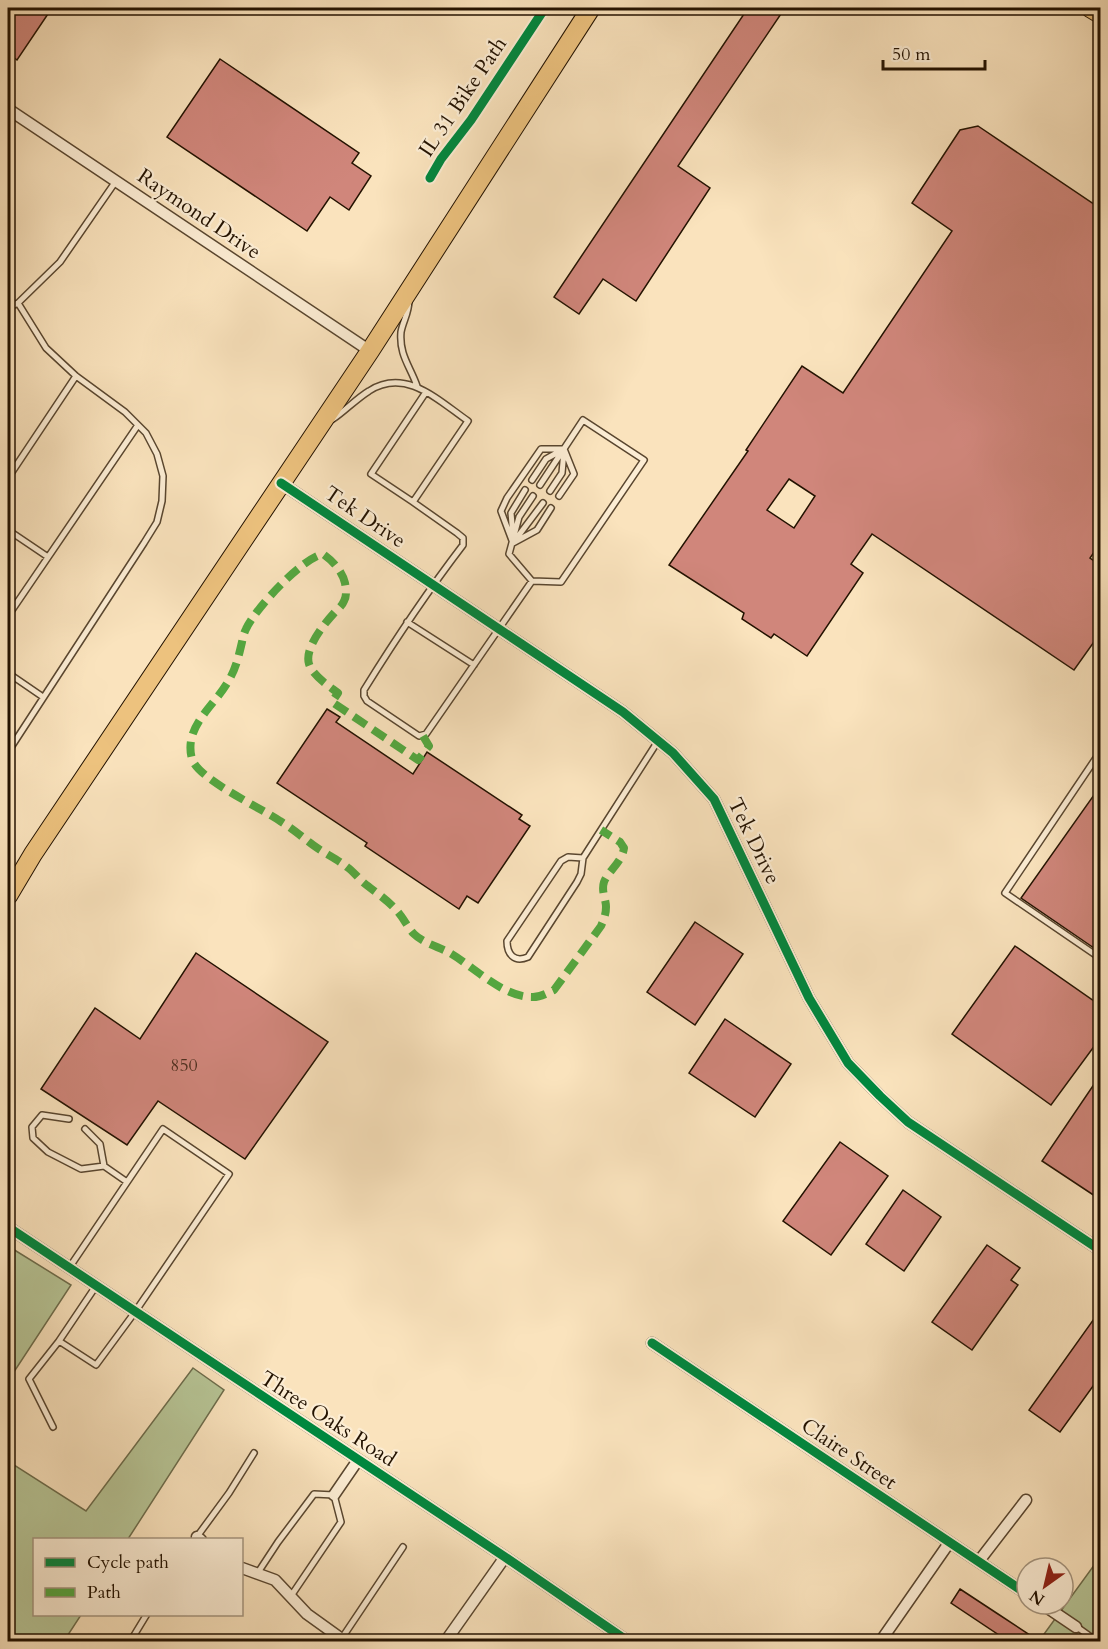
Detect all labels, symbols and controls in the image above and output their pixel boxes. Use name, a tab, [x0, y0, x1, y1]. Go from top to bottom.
street label: IL 31 Bike Path	[412, 31, 514, 163]
scale bar	[883, 33, 985, 71]
text: 50 m	[892, 42, 931, 67]
street label: Raymond Drive	[131, 162, 267, 266]
street label: Tek Drive	[319, 479, 411, 555]
street label: Tek Drive	[721, 793, 787, 889]
house number: 850	[170, 1053, 198, 1078]
street label: Three Oaks Road	[254, 1364, 402, 1474]
street label: Claire Street	[795, 1411, 903, 1497]
legend	[33, 1538, 243, 1616]
text: Cycle path	[87, 1550, 169, 1575]
north arrow	[1015, 1556, 1075, 1616]
text: Path	[87, 1580, 121, 1605]
text: N	[1025, 1585, 1049, 1611]

